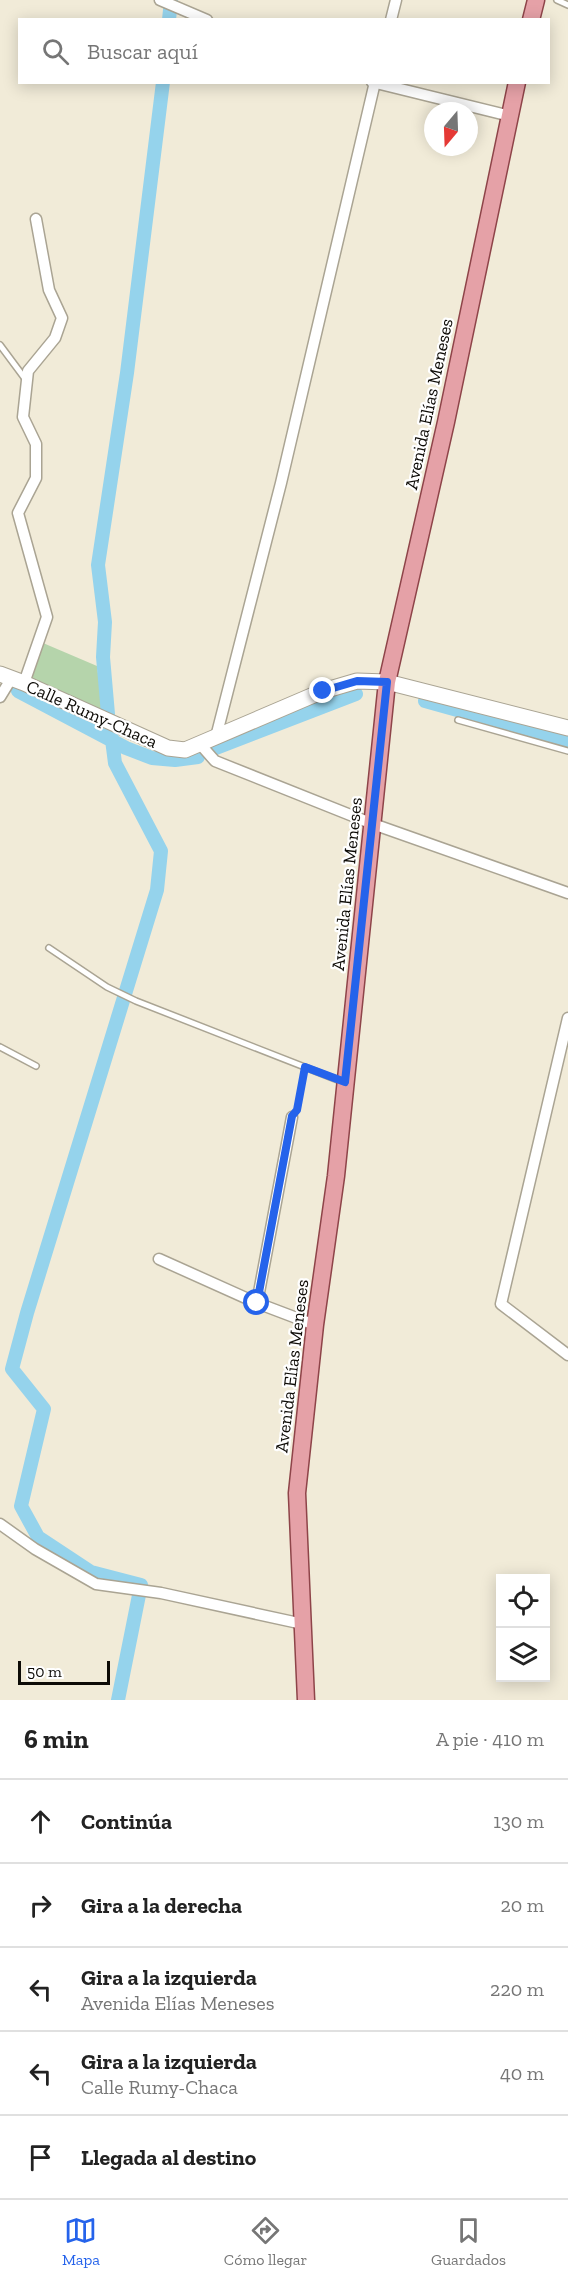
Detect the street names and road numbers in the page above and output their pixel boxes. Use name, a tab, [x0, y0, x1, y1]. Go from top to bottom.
street label: Avenida Elías Meneses	[400, 316, 458, 491]
street label: Calle Rumy-Chaca	[23, 675, 161, 753]
street label: Avenida Elías Meneses	[327, 796, 367, 972]
street label: Avenida Elías Meneses	[270, 1278, 314, 1454]

